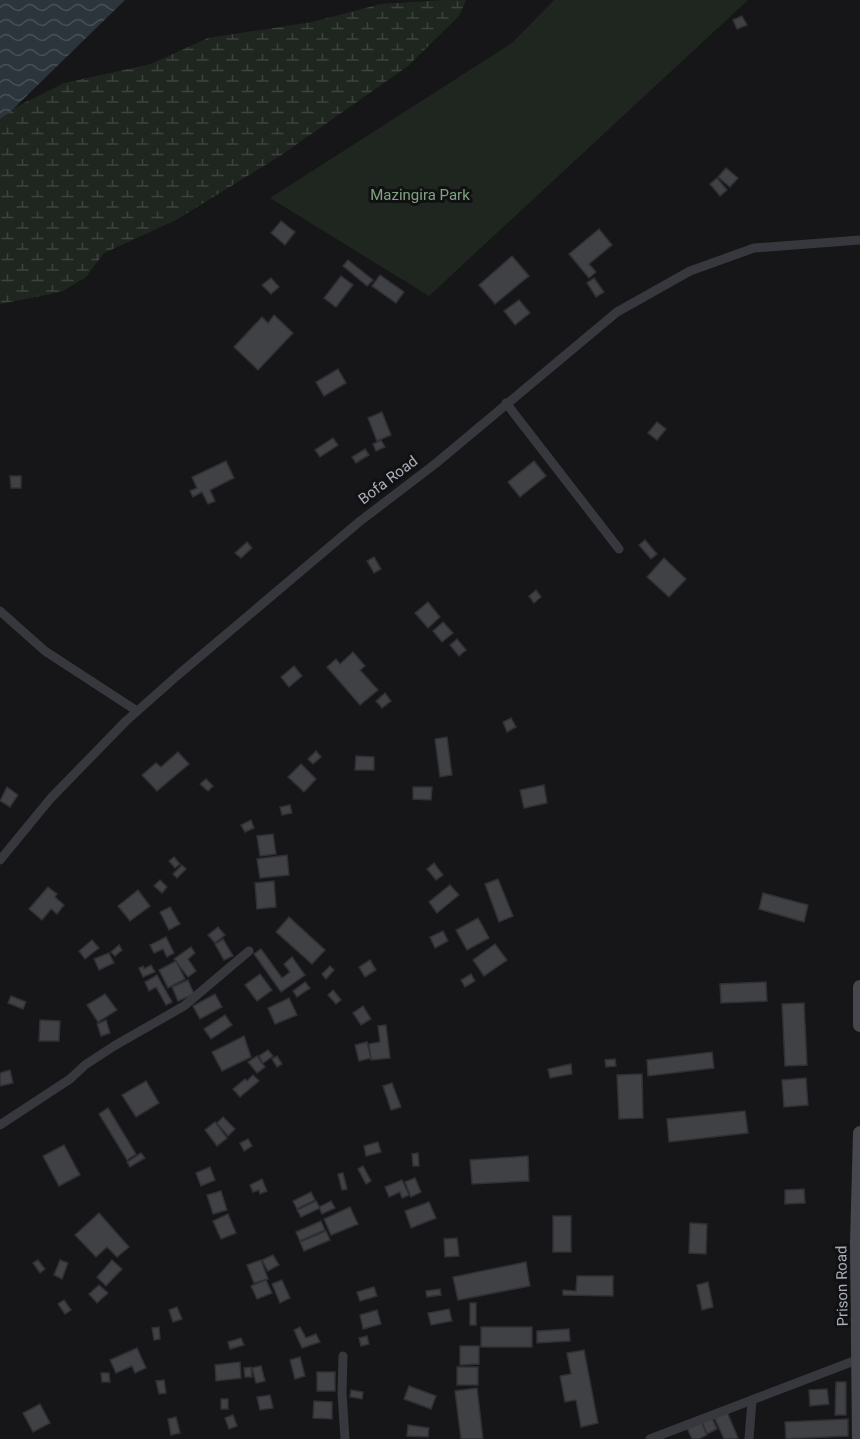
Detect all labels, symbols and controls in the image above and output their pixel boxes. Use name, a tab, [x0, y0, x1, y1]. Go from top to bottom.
park label: Mazingira Park	[370, 186, 470, 204]
street label: Bofa Road	[355, 452, 421, 508]
street label: Prison Road	[832, 1245, 852, 1327]

